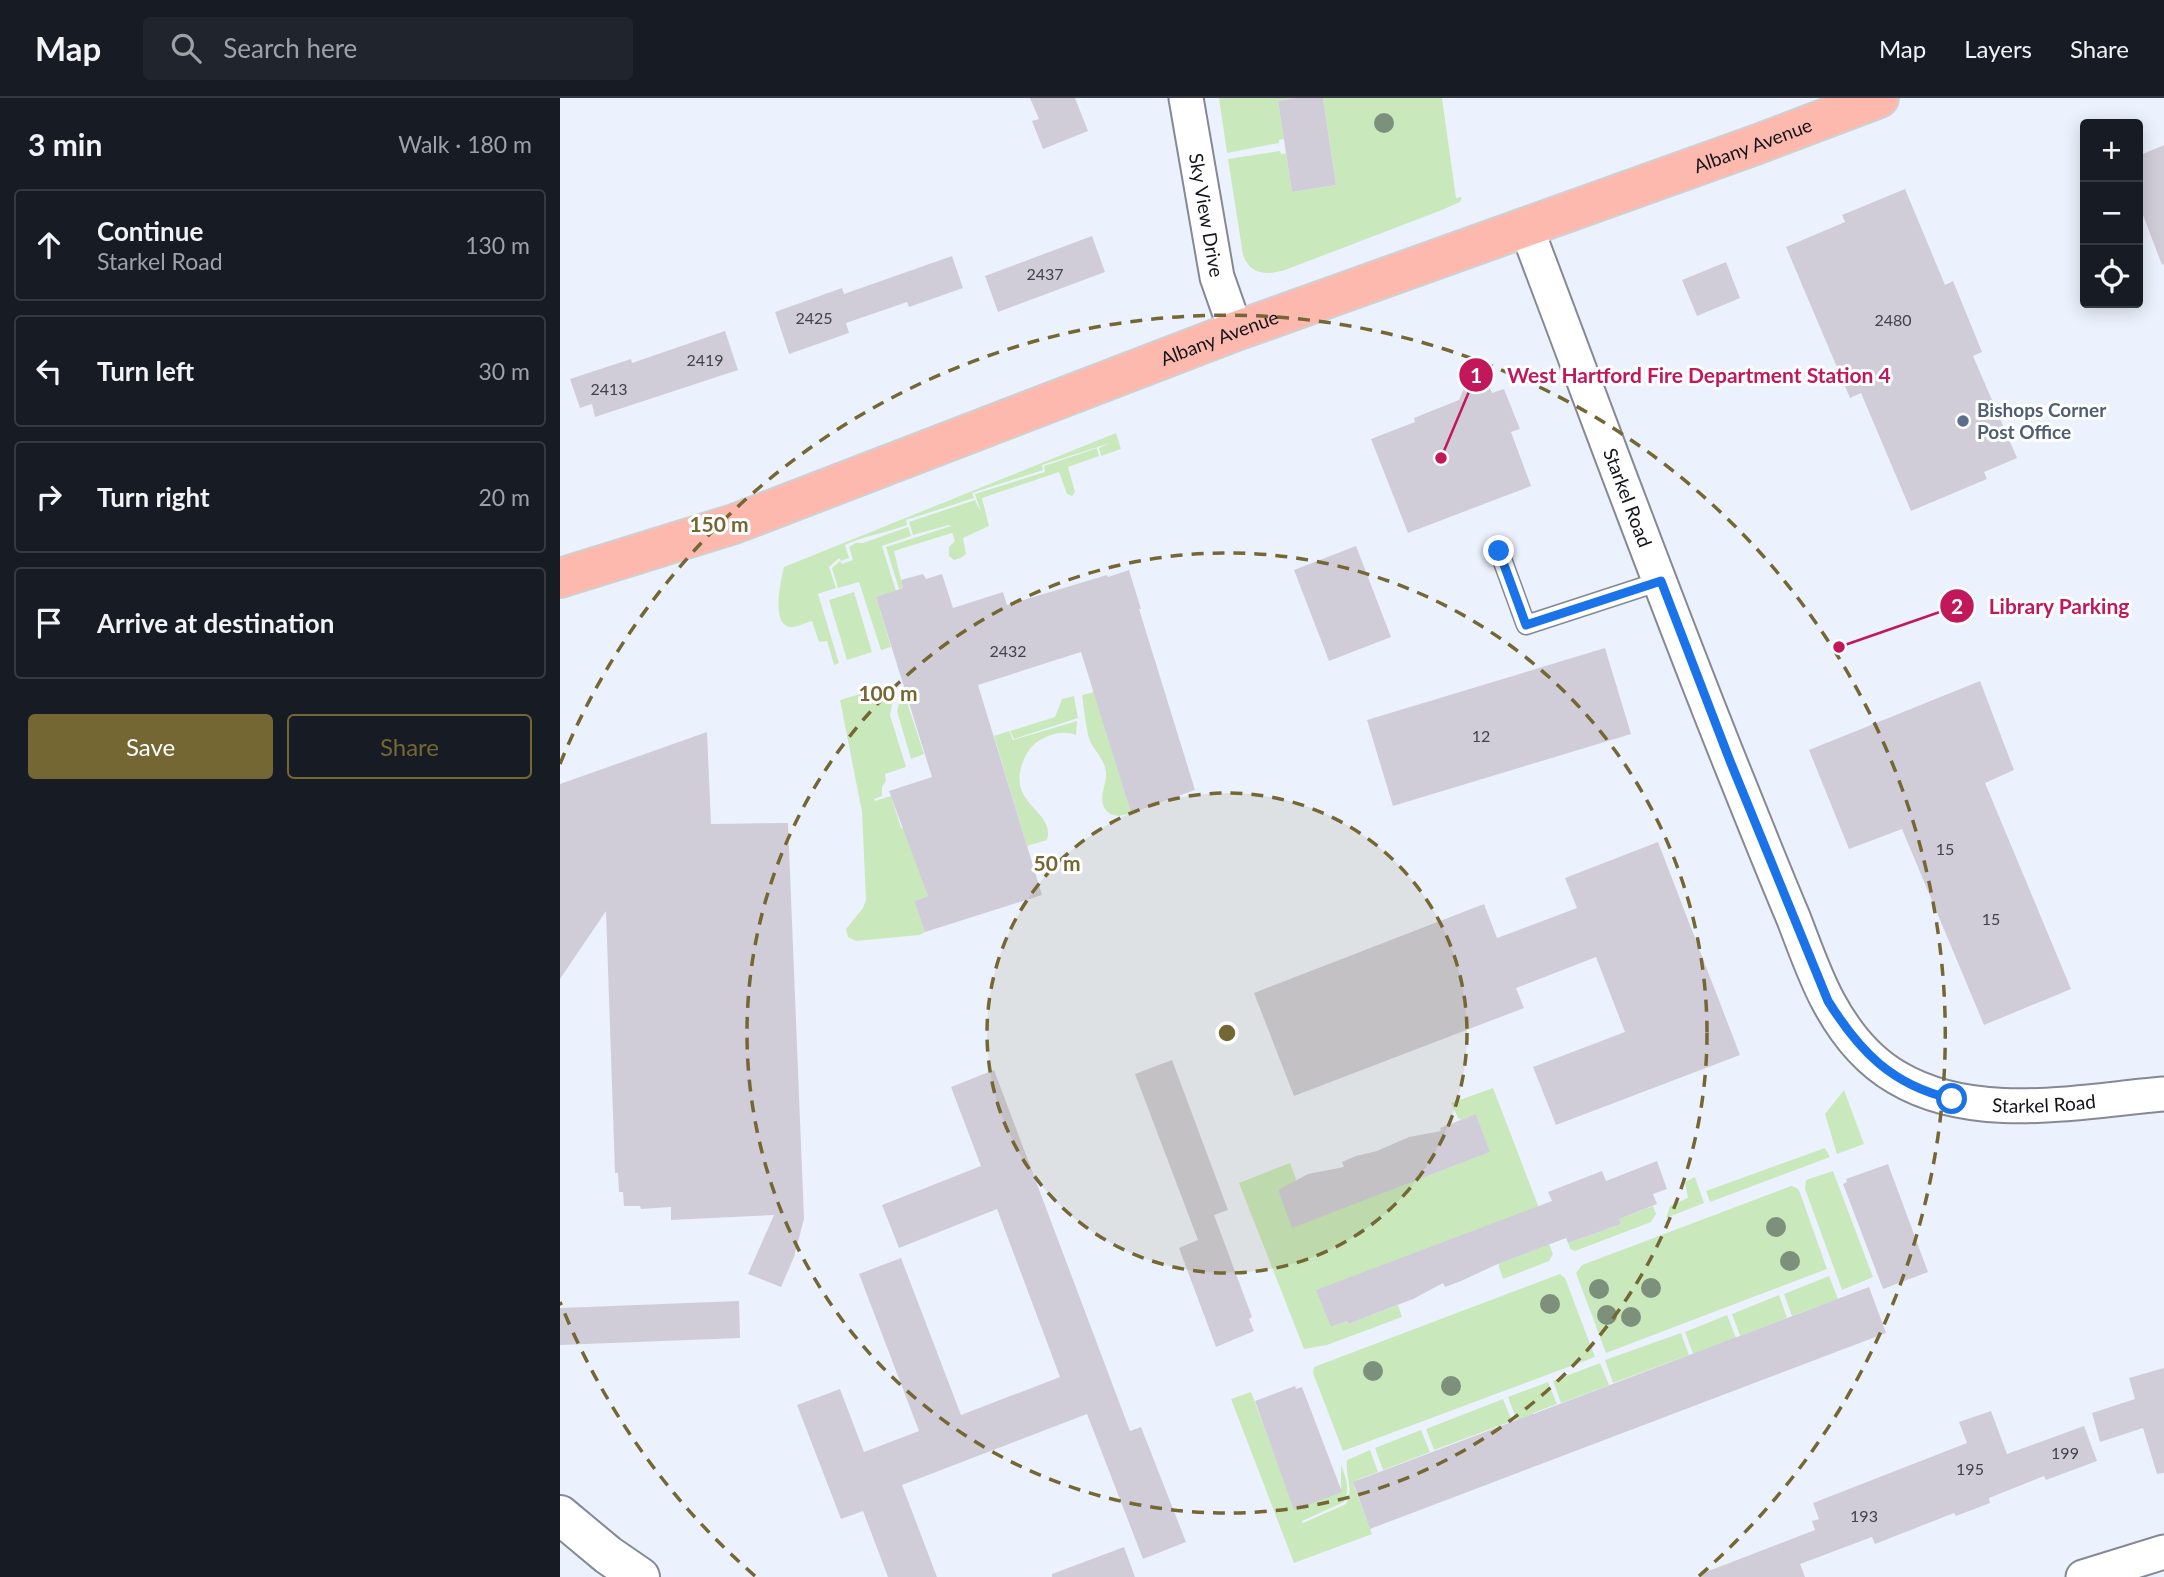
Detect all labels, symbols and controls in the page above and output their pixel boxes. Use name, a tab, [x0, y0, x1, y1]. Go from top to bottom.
search box	[143, 17, 633, 80]
text: Map	[35, 28, 101, 68]
icon: search	[167, 29, 205, 67]
text: Search here	[223, 32, 357, 64]
text: Map	[1879, 34, 1926, 63]
text: Layers	[1964, 34, 2032, 63]
text: Share	[2070, 34, 2129, 63]
street label: Albany Avenue	[1690, 113, 1815, 177]
map controls	[2080, 119, 2143, 308]
button: +	[2080, 119, 2143, 182]
text: 3 min	[28, 126, 102, 162]
text: Walk · 180 m	[398, 130, 532, 158]
street label: Sky View Drive	[1185, 151, 1229, 279]
button: −	[2080, 182, 2143, 245]
text: Continue	[97, 215, 203, 247]
icon: ahead	[30, 226, 68, 264]
text: 130 m	[465, 231, 530, 259]
button: locate	[2080, 245, 2143, 308]
text: Starkel Road	[97, 247, 223, 275]
house number: 2437	[1026, 264, 1064, 283]
street label: Albany Avenue	[1157, 305, 1281, 370]
house number: 2425	[795, 308, 833, 327]
house number: 2480	[1874, 310, 1912, 329]
house number: 2419	[686, 350, 724, 369]
icon: left	[30, 352, 68, 390]
callout: West Hartford Fire Department Station 4	[1459, 354, 1905, 396]
text: Turn left	[97, 355, 194, 387]
text: 30 m	[479, 357, 530, 385]
text: 1	[1470, 362, 1482, 387]
text: West Hartford Fire Department Station 4	[1507, 362, 1891, 387]
house number: 2413	[590, 379, 628, 398]
place label: Bishops Corner Post Office	[1977, 398, 2107, 443]
marker: Bishops Corner Post Office	[1955, 413, 1971, 429]
street label: Starkel Road	[1599, 445, 1657, 550]
icon: right	[30, 478, 68, 516]
text: Turn right	[97, 481, 210, 513]
text: 20 m	[479, 483, 530, 511]
text: 150 m	[689, 511, 749, 536]
route end	[1483, 535, 1514, 566]
callout: Library Parking	[1940, 585, 2144, 627]
text: 2	[1951, 593, 1963, 618]
text: Library Parking	[1989, 593, 2129, 618]
icon: arrive	[30, 604, 68, 642]
text: Arrive at destination	[97, 607, 334, 639]
house number: 2432	[989, 641, 1027, 660]
text: 100 m	[858, 680, 918, 705]
button: Save	[28, 714, 273, 779]
button: Share	[287, 714, 532, 779]
house number: 12	[1472, 726, 1490, 745]
house number: 15	[1936, 839, 1954, 858]
text: 50 m	[1033, 850, 1081, 875]
house number: 15	[1982, 909, 2000, 928]
centre of rings	[1215, 1021, 1239, 1045]
route start	[1936, 1083, 1967, 1114]
street label: Starkel Road	[1991, 1089, 2097, 1117]
house number: 199	[2051, 1443, 2079, 1462]
house number: 195	[1956, 1459, 1984, 1478]
house number: 193	[1850, 1506, 1878, 1525]

